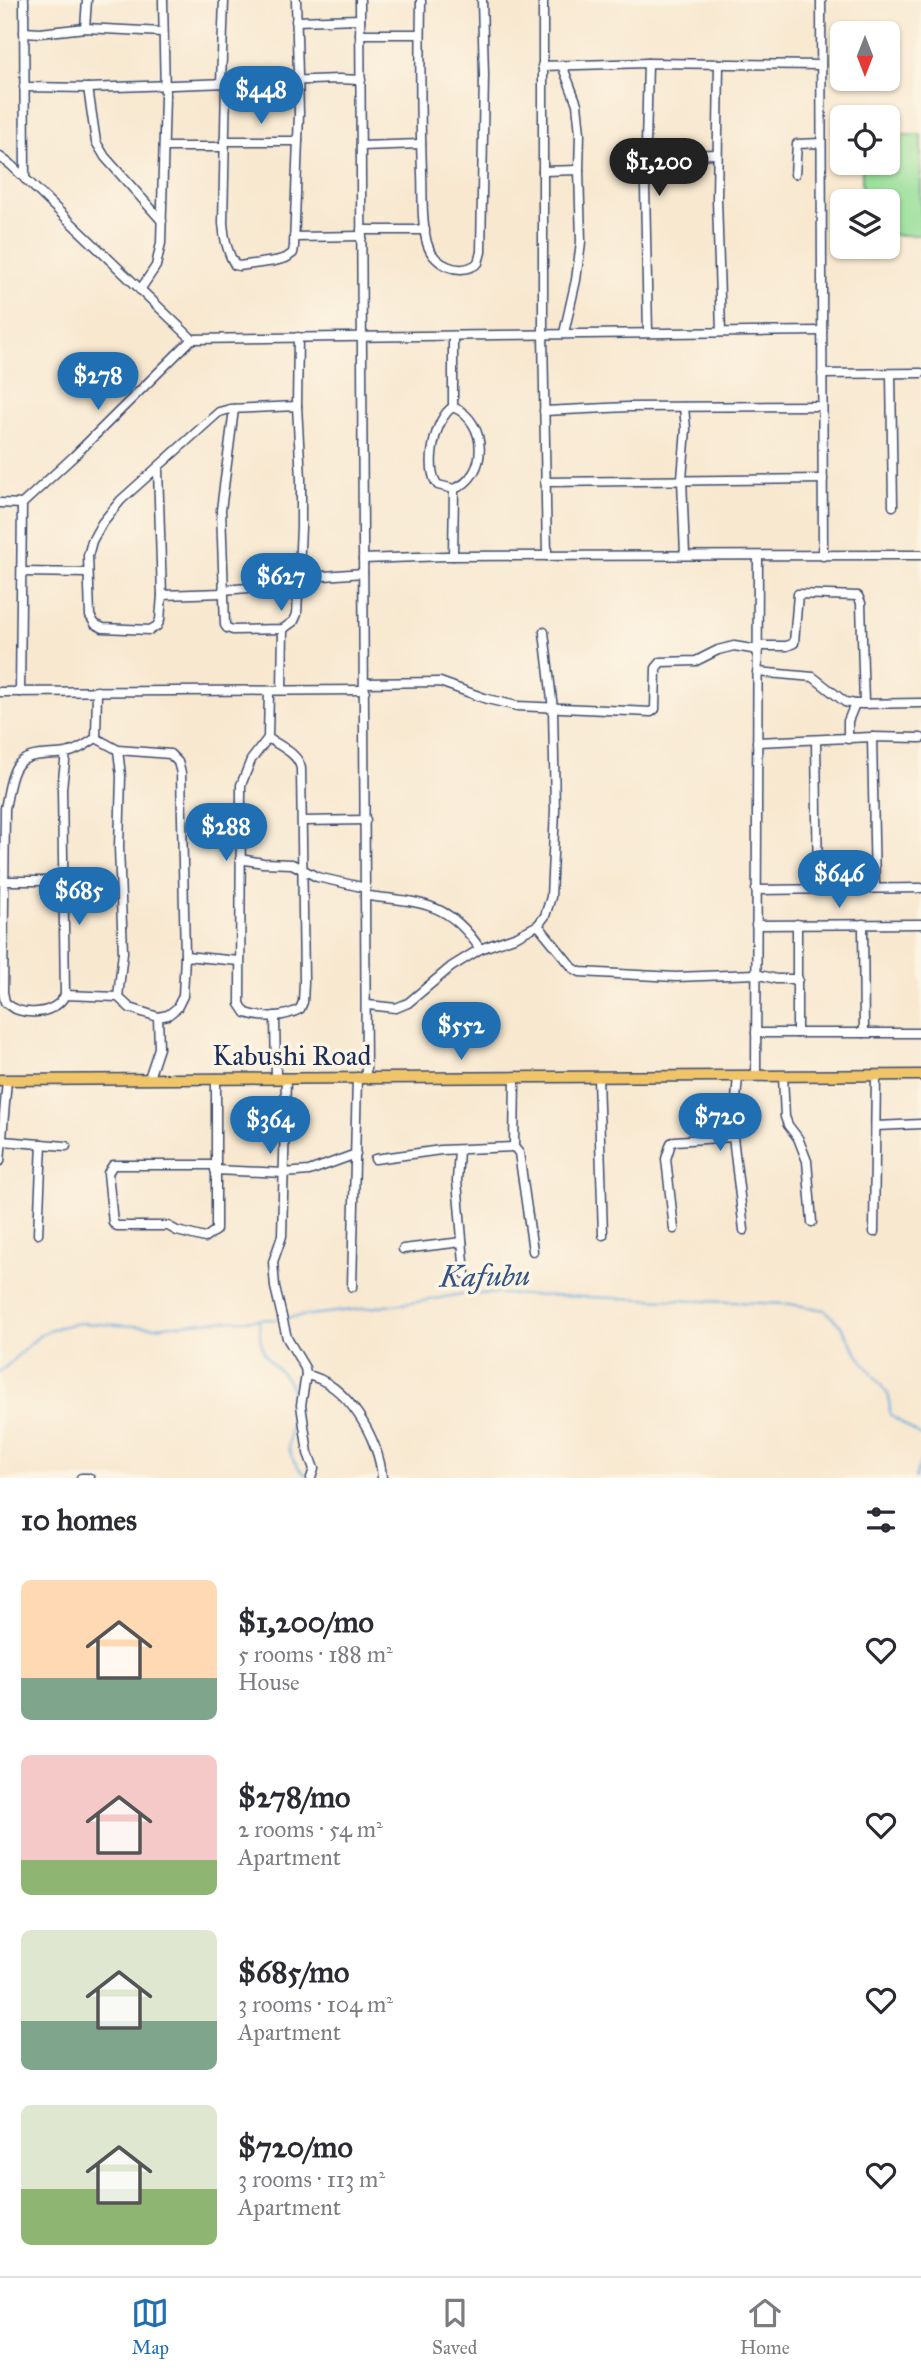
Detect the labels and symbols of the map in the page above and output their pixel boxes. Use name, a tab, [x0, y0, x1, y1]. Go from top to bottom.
north arrow	[830, 21, 900, 91]
pin: $448	[220, 66, 302, 126]
pin: $1,200	[602, 138, 716, 198]
pin: $278	[57, 352, 139, 412]
pin: $627	[240, 554, 322, 613]
pin: $288	[185, 804, 267, 863]
pin: $646	[798, 850, 880, 910]
pin: $685	[38, 867, 120, 927]
pin: $552	[420, 1002, 502, 1062]
street label: Kabushi Road	[212, 1038, 372, 1073]
pin: $720	[679, 1094, 761, 1153]
pin: $364	[229, 1096, 311, 1156]
water label: Kafubu	[437, 1257, 531, 1295]

